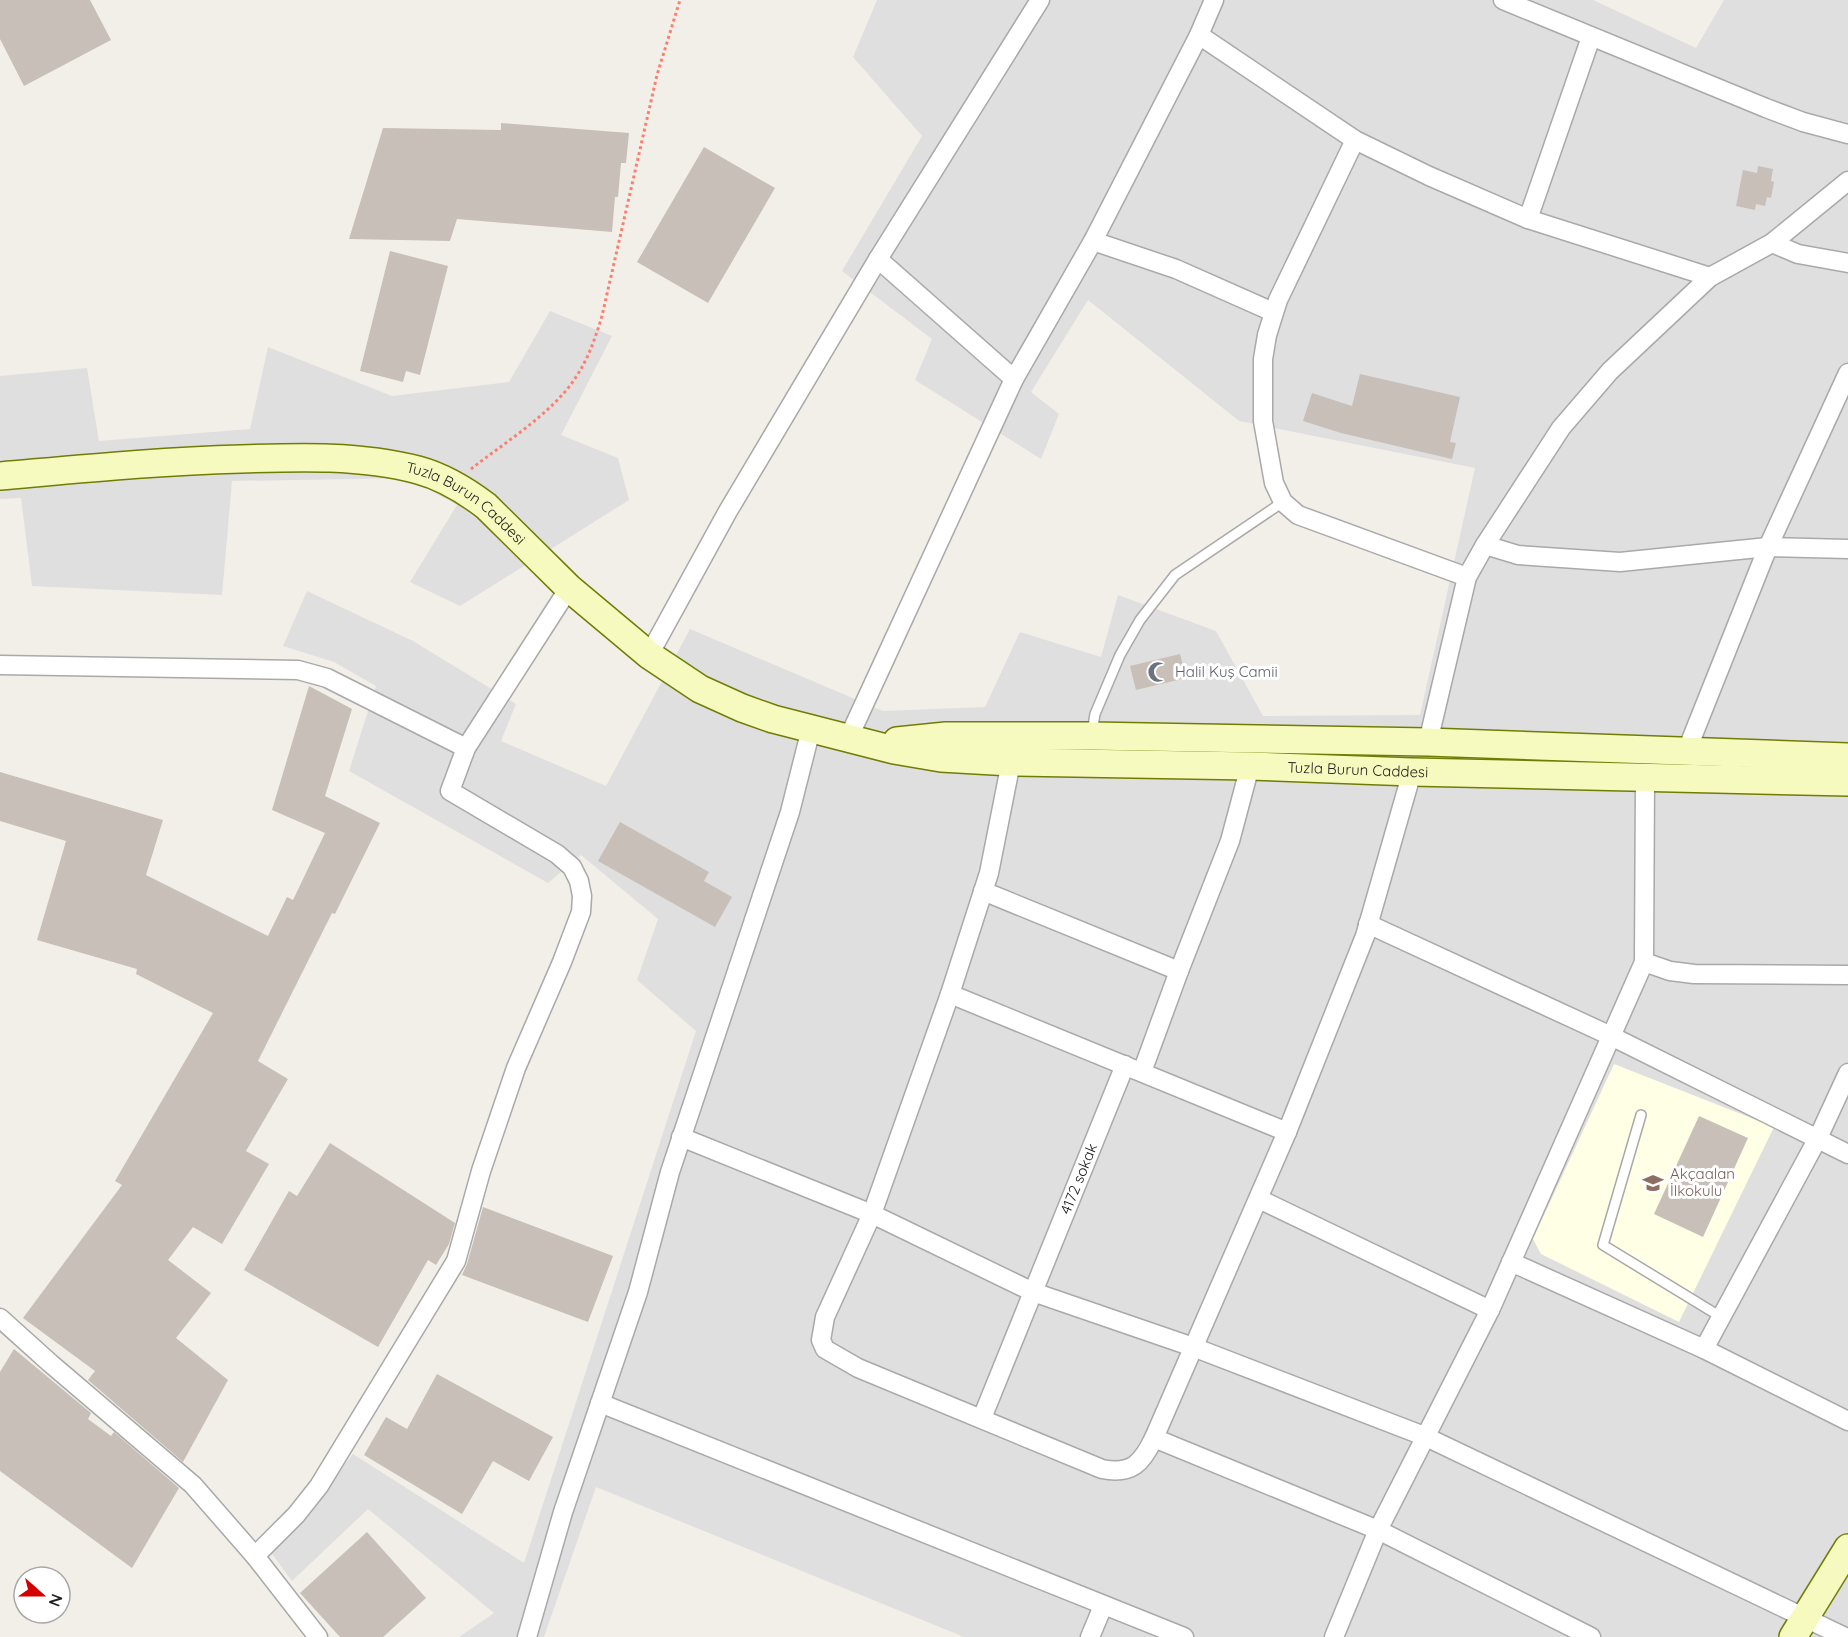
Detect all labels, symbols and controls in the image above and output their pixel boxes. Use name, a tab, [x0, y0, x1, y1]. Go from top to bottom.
street label: Tuzla Burun Caddesi	[404, 457, 530, 549]
mosque icon: Halil Kuş Camii	[1146, 660, 1170, 684]
place label: Halil Kuş Camii	[1175, 662, 1278, 681]
street label: Tuzla Burun Caddesi	[1287, 757, 1428, 781]
street label: 4172 sokak	[1056, 1141, 1101, 1217]
place label: Akçaalan İlkokulu	[1670, 1164, 1735, 1200]
school or university icon: Akçaalan İlkokulu	[1641, 1171, 1665, 1195]
north arrow	[12, 1565, 72, 1625]
text: N	[45, 1591, 67, 1609]

